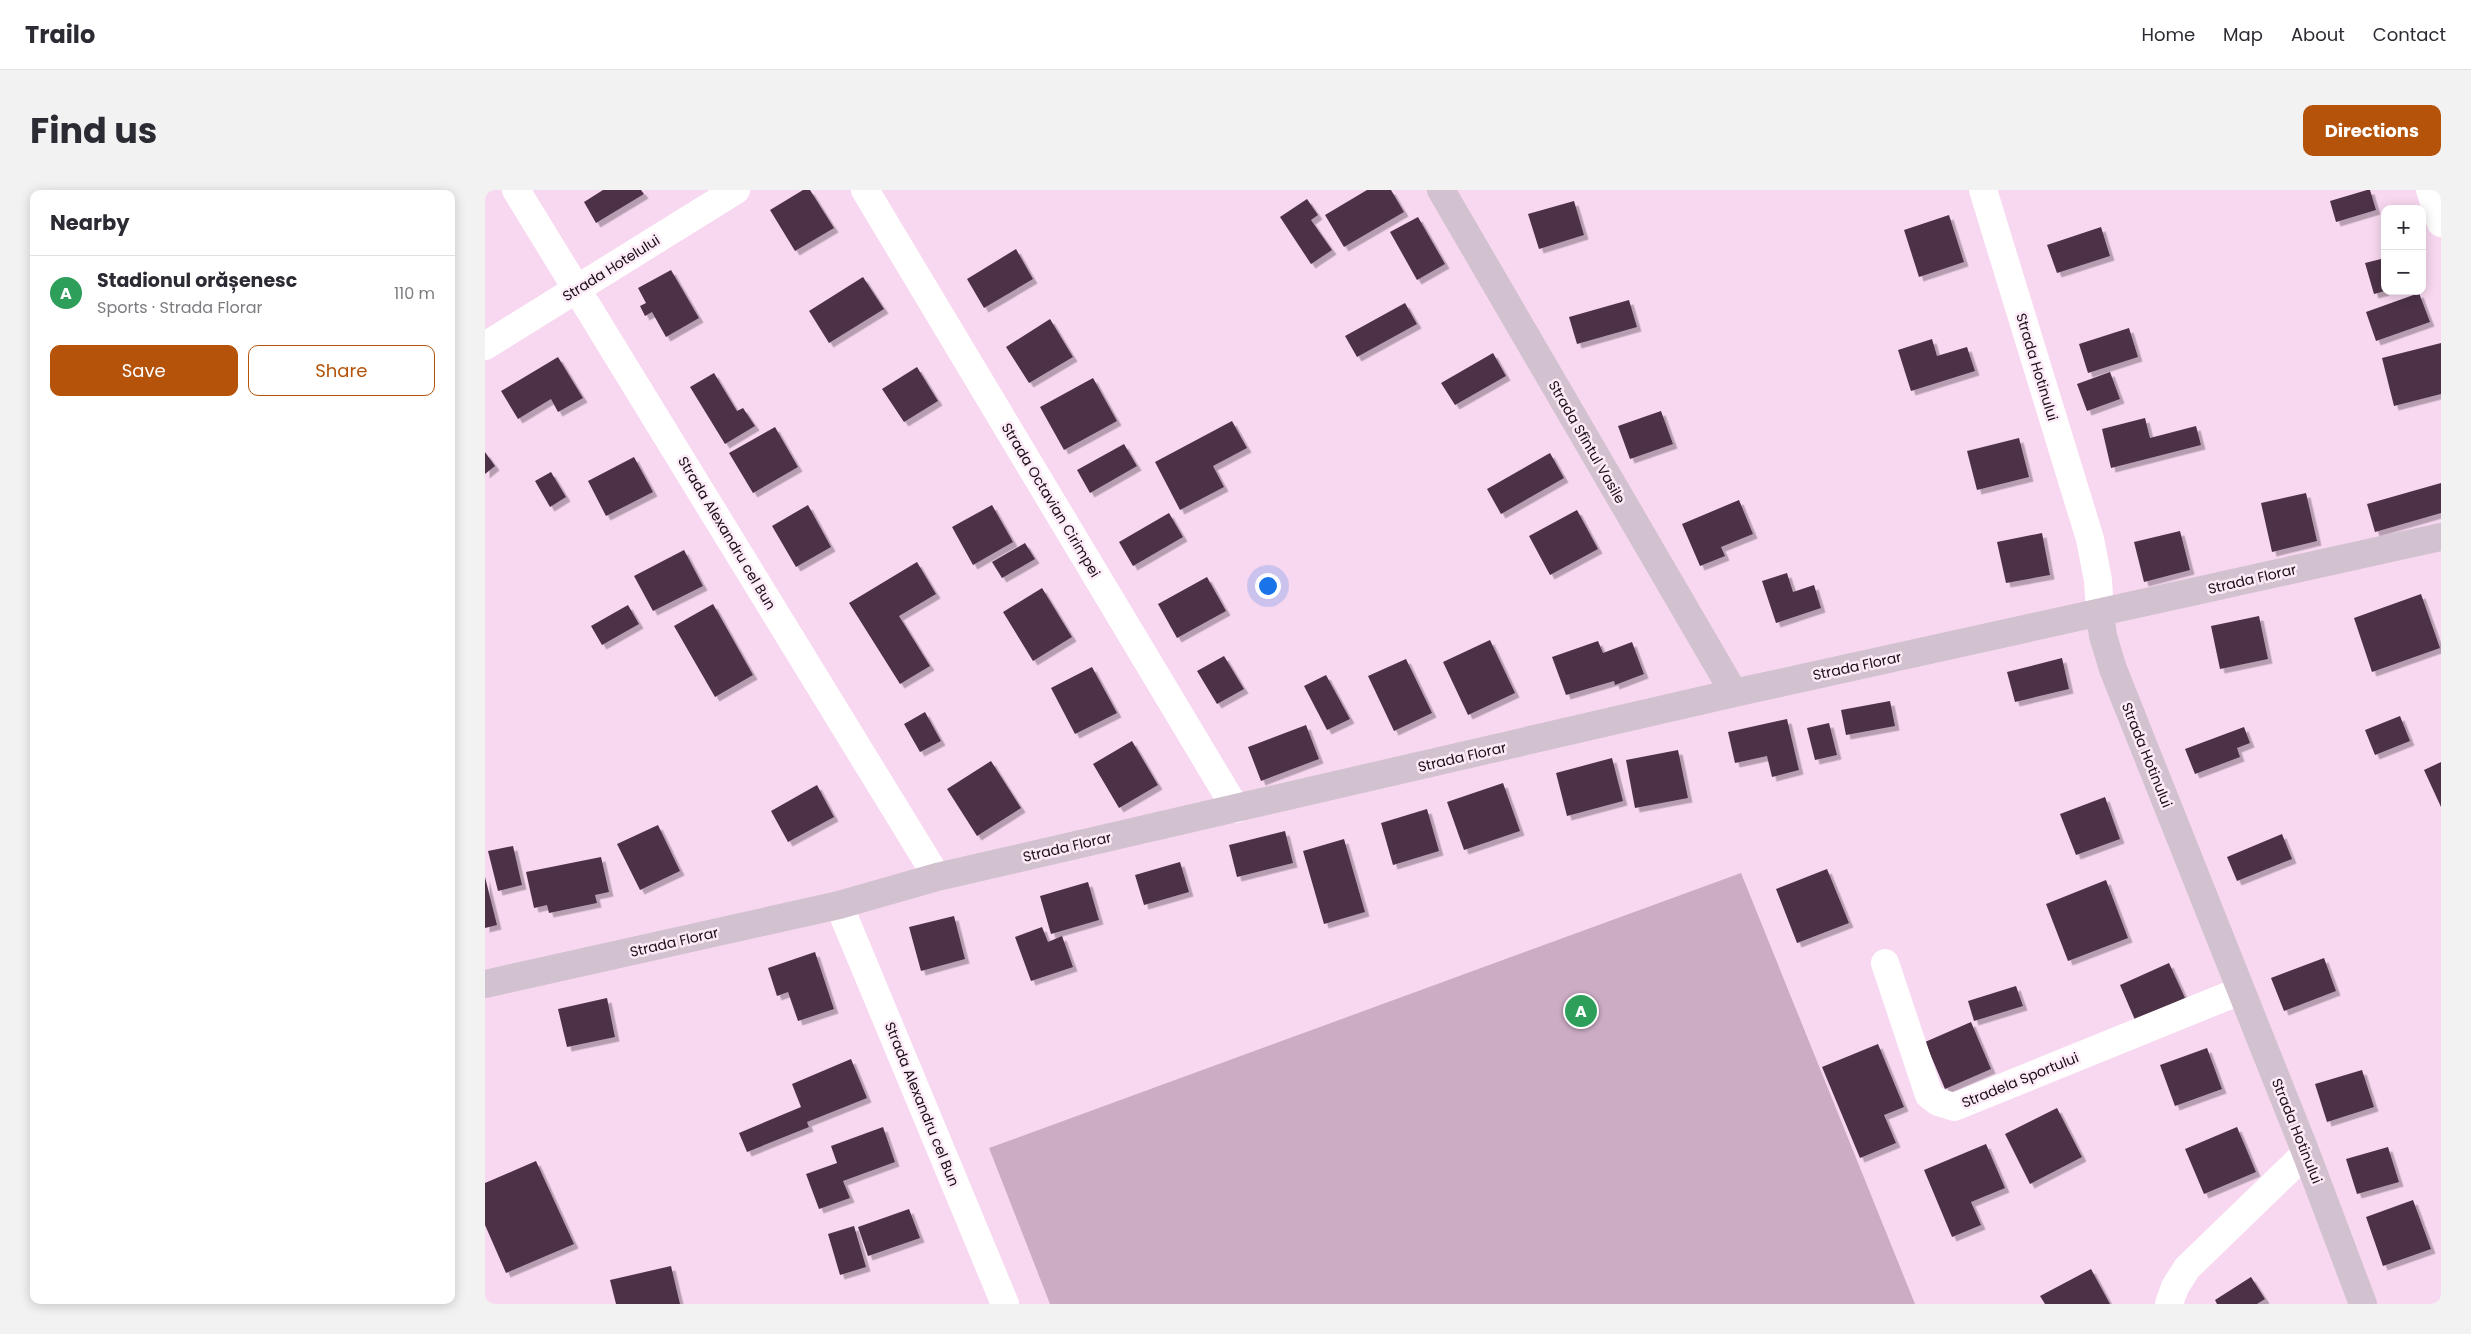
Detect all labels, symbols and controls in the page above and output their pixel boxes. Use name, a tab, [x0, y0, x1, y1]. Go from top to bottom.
text: Trailo	[25, 18, 95, 51]
text: Home	[2141, 22, 2195, 47]
text: Map	[2223, 22, 2263, 47]
text: About	[2291, 22, 2345, 47]
text: Contact	[2373, 22, 2446, 47]
button: Directions	[2303, 105, 2441, 156]
text: Find us	[30, 106, 157, 155]
map controls	[2381, 205, 2426, 295]
button: +	[2381, 205, 2426, 250]
text: Nearby	[50, 208, 130, 237]
street label: Strada Hotelului	[558, 230, 664, 306]
button: −	[2381, 250, 2426, 295]
text: Stadionul orășenesc	[97, 267, 297, 294]
text: A	[60, 282, 72, 305]
text: 110 m	[394, 282, 435, 305]
text: Sports · Strada Florar	[97, 296, 262, 319]
street label: Strada Hotinului	[2011, 311, 2063, 423]
button: Save	[50, 345, 238, 396]
button: Share	[248, 345, 435, 396]
street label: Strada Sfîntul Vasile	[1544, 377, 1631, 507]
street label: Strada Octavian Cirimpei	[997, 419, 1105, 581]
street label: Strada Alexandru cel Bun	[673, 453, 781, 613]
street label: Strada Florar	[2206, 559, 2298, 599]
your location	[1255, 573, 1281, 599]
street label: Strada Florar	[1811, 647, 1903, 685]
street label: Strada Hotinului	[2117, 700, 2177, 810]
street label: Strada Florar	[1416, 737, 1508, 777]
street label: Strada Florar	[1021, 827, 1113, 867]
street label: Strada Florar	[628, 922, 720, 962]
pin: A	[1565, 992, 1597, 1030]
street label: Strada Alexandru cel Bun	[880, 1019, 964, 1189]
street label: Stradela Sportului	[1959, 1047, 2081, 1113]
street label: Strada Hotinului	[2267, 1076, 2327, 1186]

